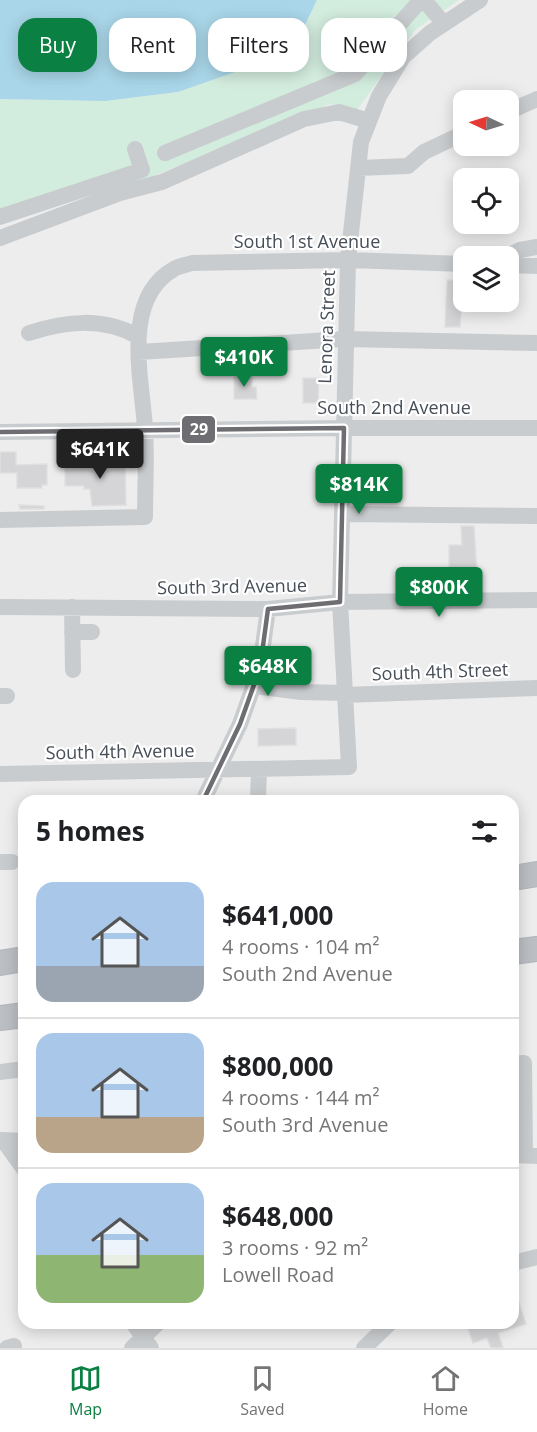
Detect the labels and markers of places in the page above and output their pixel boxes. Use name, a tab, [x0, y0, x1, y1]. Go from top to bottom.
pin: $410K	[202, 337, 286, 388]
pin: $641K	[58, 429, 142, 480]
pin: $814K	[317, 464, 401, 515]
pin: $800K	[397, 567, 481, 618]
pin: $648K	[226, 646, 310, 697]

